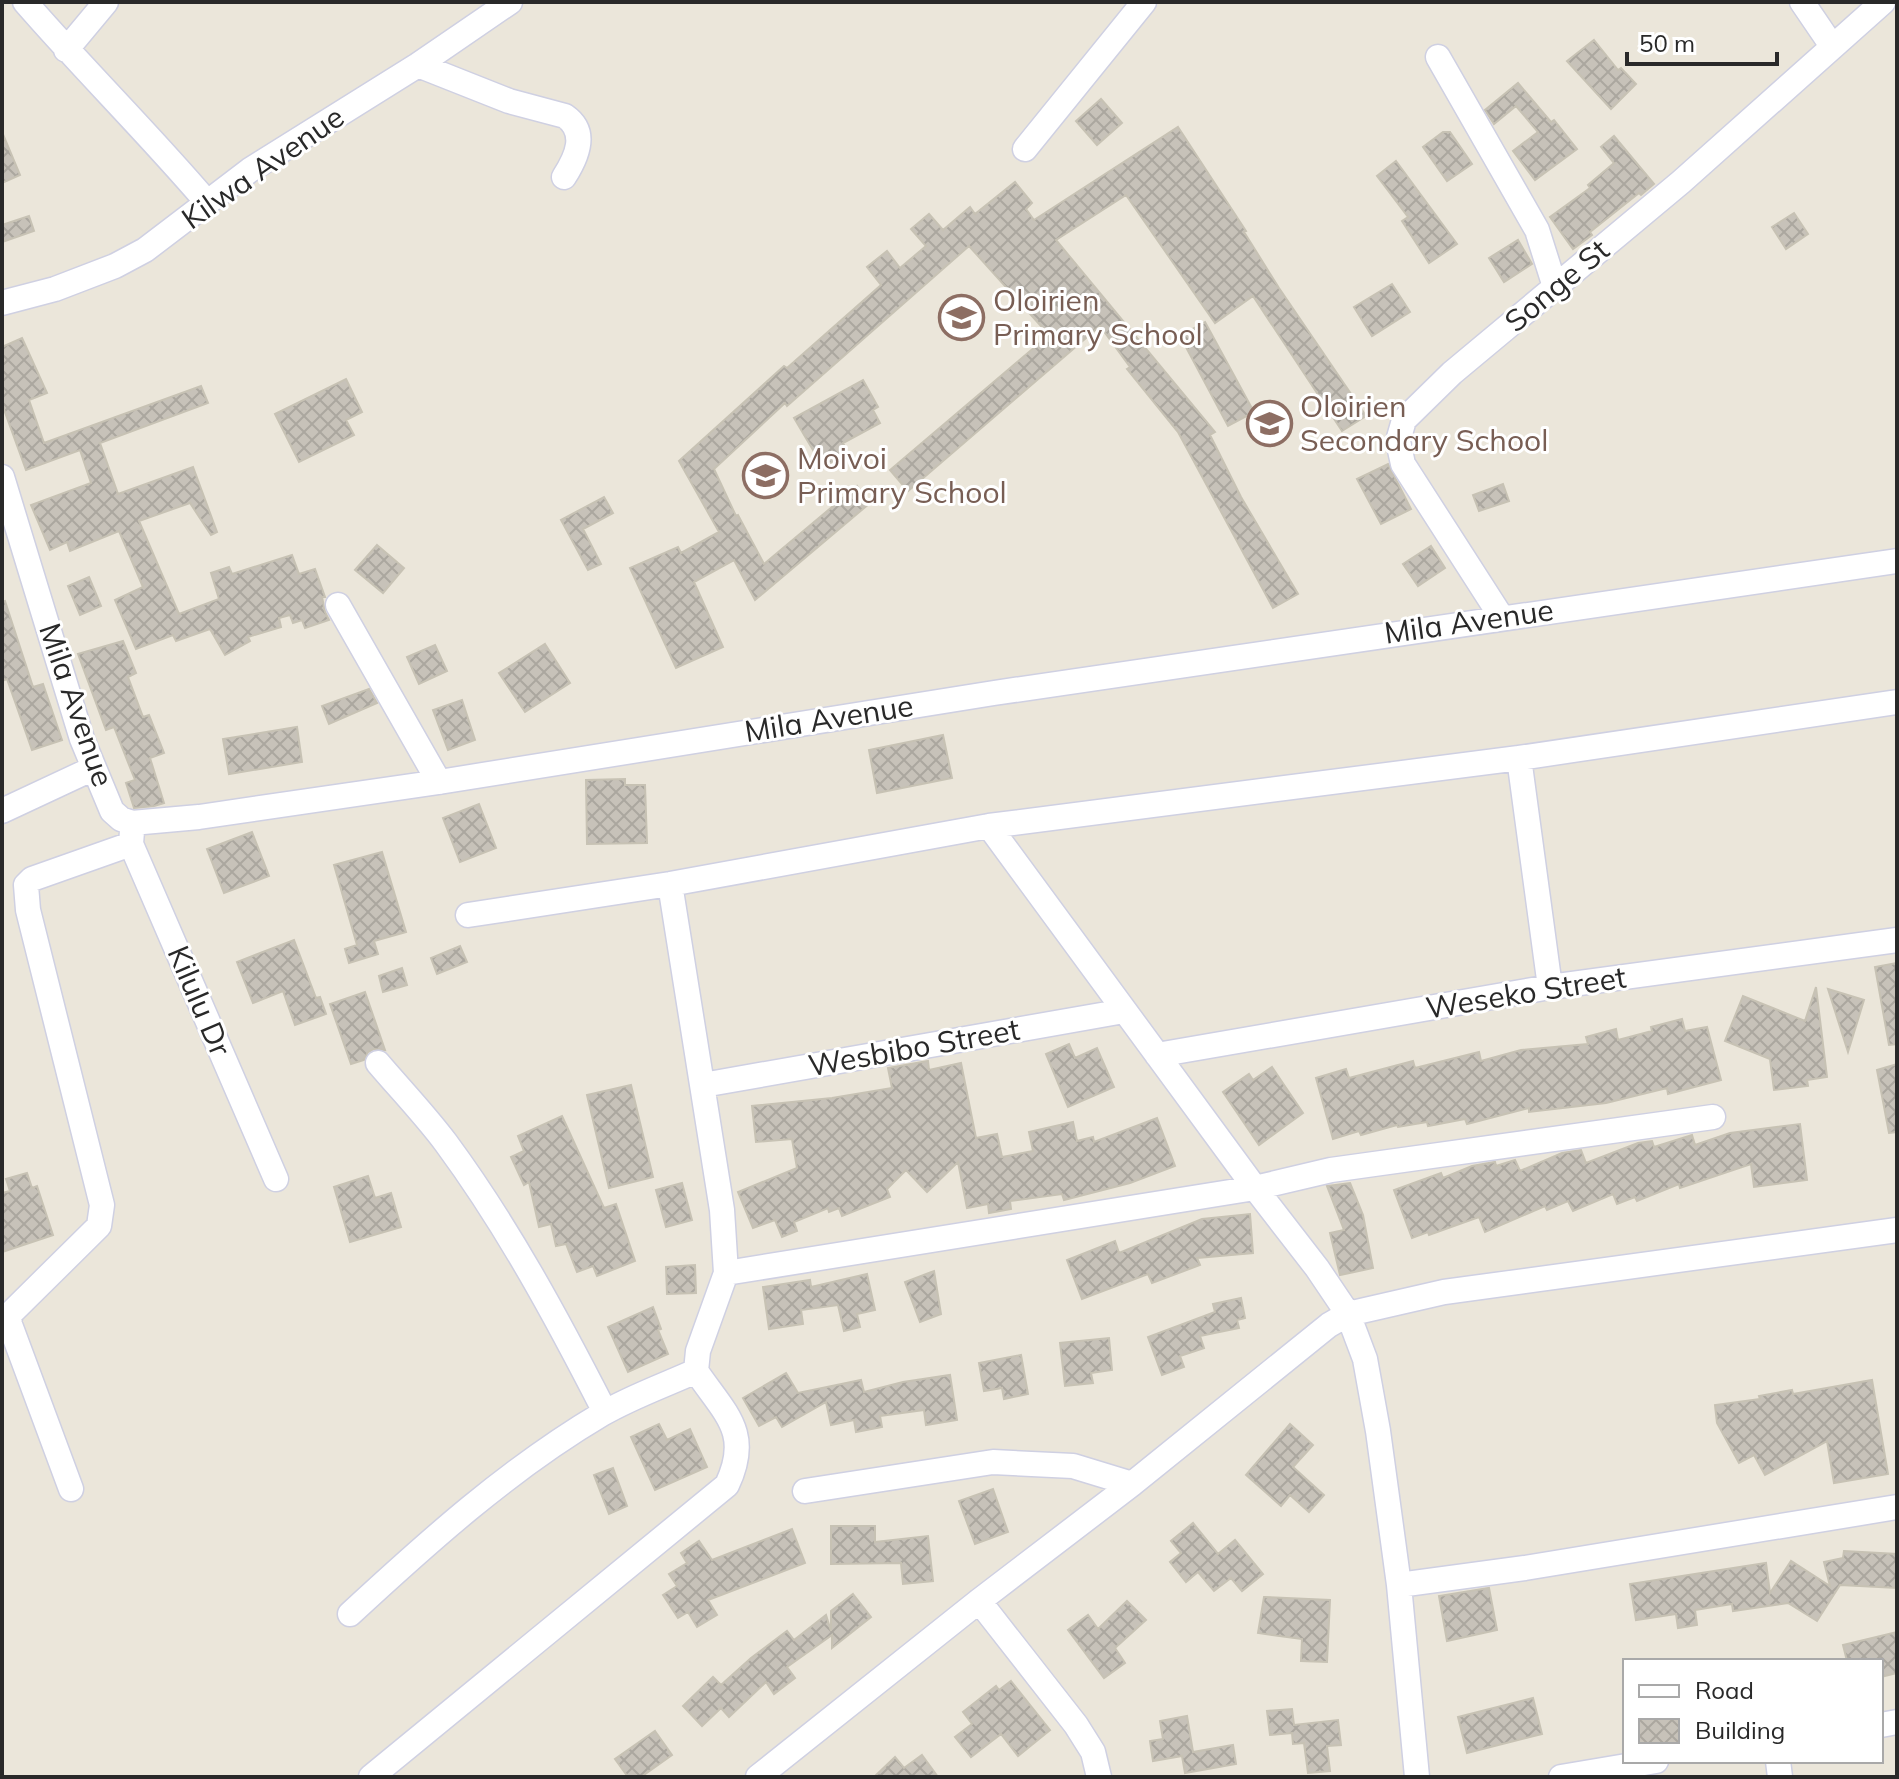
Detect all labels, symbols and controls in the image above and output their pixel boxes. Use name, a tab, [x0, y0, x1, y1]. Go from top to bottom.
scale bar	[1627, 16, 1777, 66]
text: 50 m	[1639, 28, 1695, 58]
street label: Kilwa Avenue	[174, 97, 351, 237]
street label: Songe St	[1496, 231, 1616, 340]
place label: Oloirien Primary School	[993, 281, 1203, 353]
school or university icon: Oloirien Primary School	[938, 294, 986, 342]
place label: Oloirien Secondary School	[1300, 387, 1548, 459]
school or university icon: Oloirien Secondary School	[1245, 400, 1293, 448]
place label: Moivoi Primary School	[797, 439, 1007, 511]
school or university icon: Moivoi Primary School	[742, 452, 790, 500]
street label: Mila Avenue	[1382, 590, 1556, 652]
street label: Mila Avenue	[31, 618, 123, 791]
street label: Mila Avenue	[742, 686, 916, 750]
street label: Kilulu Dr	[160, 940, 240, 1062]
street label: Weseko Street	[1423, 957, 1629, 1027]
street label: Wesbibo Street	[805, 1010, 1022, 1084]
legend	[1623, 1659, 1883, 1763]
text: Road	[1695, 1675, 1754, 1705]
text: Building	[1695, 1715, 1785, 1745]

